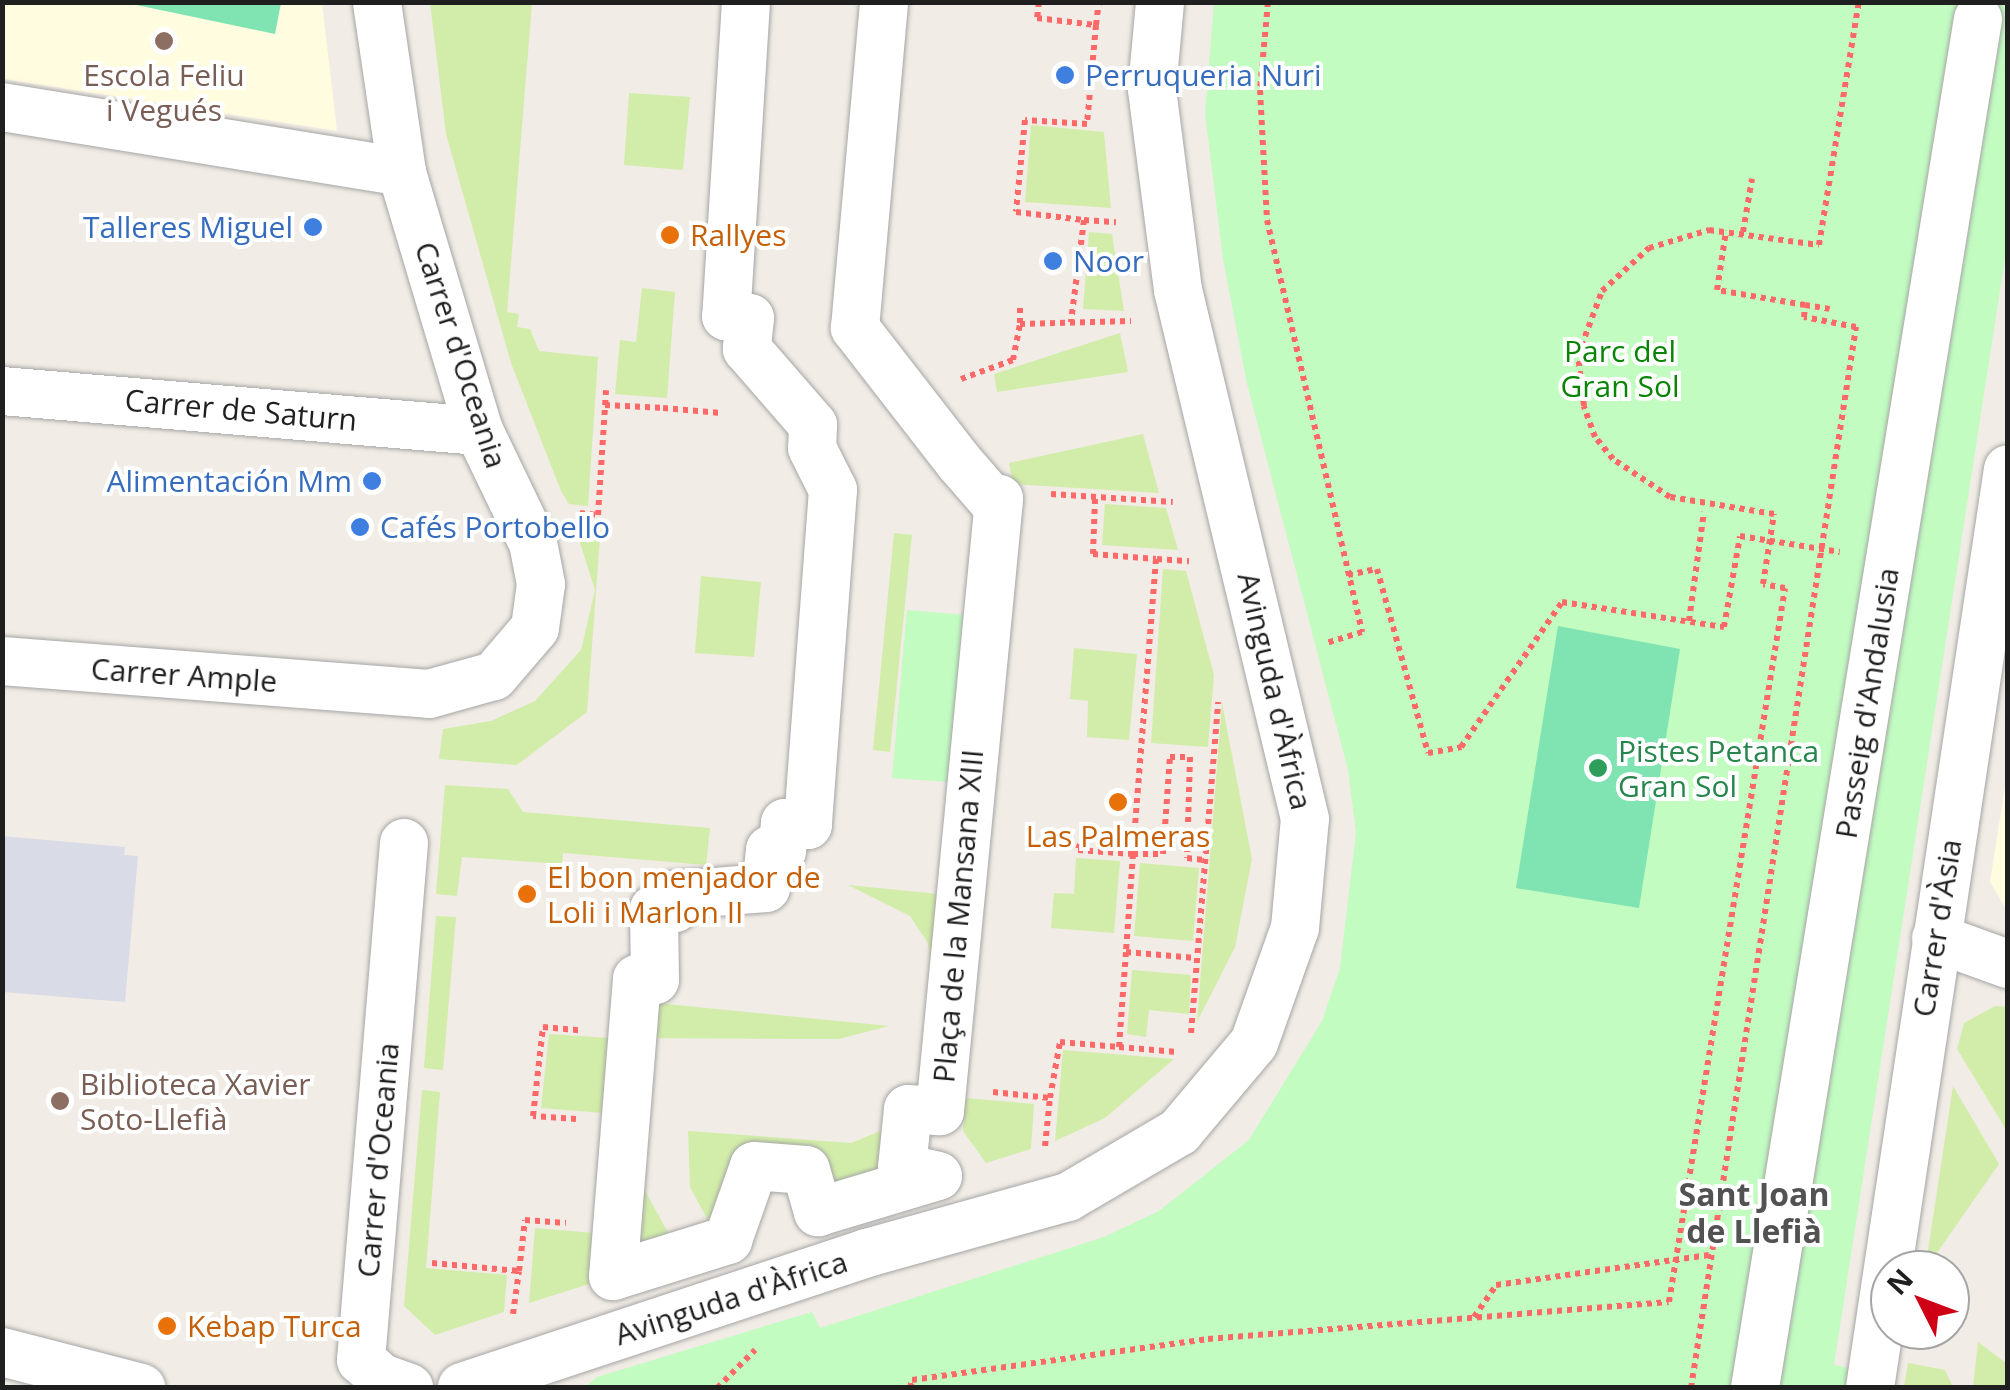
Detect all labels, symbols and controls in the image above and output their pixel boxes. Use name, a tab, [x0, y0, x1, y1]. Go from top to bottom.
marker: Escola Feliu i Vegués	[153, 30, 175, 52]
place label: Escola Feliu i Vegués	[83, 57, 245, 128]
place label: Perruqueria Nuri	[1085, 57, 1322, 93]
marker: Perruqueria Nuri	[1054, 64, 1076, 86]
place label: Talleres Miguel	[83, 209, 293, 245]
marker: Talleres Miguel	[302, 216, 324, 238]
place label: Rallyes	[690, 217, 787, 253]
marker: Rallyes	[659, 224, 681, 246]
street label: Carrer d'Oceania	[407, 237, 515, 473]
place label: Noor	[1073, 243, 1144, 279]
marker: Noor	[1042, 250, 1064, 272]
park label: Parc del Gran Sol	[1560, 333, 1680, 404]
street label: Carrer de Saturn	[123, 382, 359, 438]
place label: Alimentación Mm	[107, 463, 352, 499]
marker: Alimentación Mm	[361, 470, 383, 492]
place label: Cafés Portobello	[380, 509, 610, 545]
marker: Cafés Portobello	[349, 516, 371, 538]
street label: Passeig d'Andalusia	[1828, 565, 1906, 841]
street label: Avinguda d'Àfrica	[1230, 569, 1320, 813]
street label: Carrer Ample	[90, 651, 278, 699]
place label: Pistes Petanca Gran Sol	[1618, 733, 1819, 804]
street label: Plaça de la Mansana XIII	[925, 748, 991, 1084]
marker: Pistes Petanca Gran Sol	[1587, 757, 1609, 779]
marker: Las Palmeras	[1107, 791, 1129, 813]
place label: Las Palmeras	[1026, 818, 1210, 854]
street label: Carrer d'Àsia	[1905, 837, 1969, 1019]
place label: El bon menjador de Loli i Marlon II	[547, 859, 821, 930]
marker: El bon menjador de Loli i Marlon II	[516, 883, 538, 905]
street label: Carrer d'Oceania	[350, 1041, 406, 1279]
place label: Biblioteca Xavier Soto-Llefià	[80, 1066, 311, 1136]
marker: Biblioteca Xavier Soto-Llefià	[49, 1090, 71, 1112]
district label: Sant Joan de Llefià	[1679, 1176, 1829, 1251]
street label: Avinguda d'Àfrica	[610, 1243, 852, 1353]
north arrow	[1870, 1250, 1970, 1350]
text: N	[1877, 1260, 1921, 1302]
place label: Kebap Turca	[187, 1308, 362, 1344]
marker: Kebap Turca	[156, 1315, 178, 1337]

